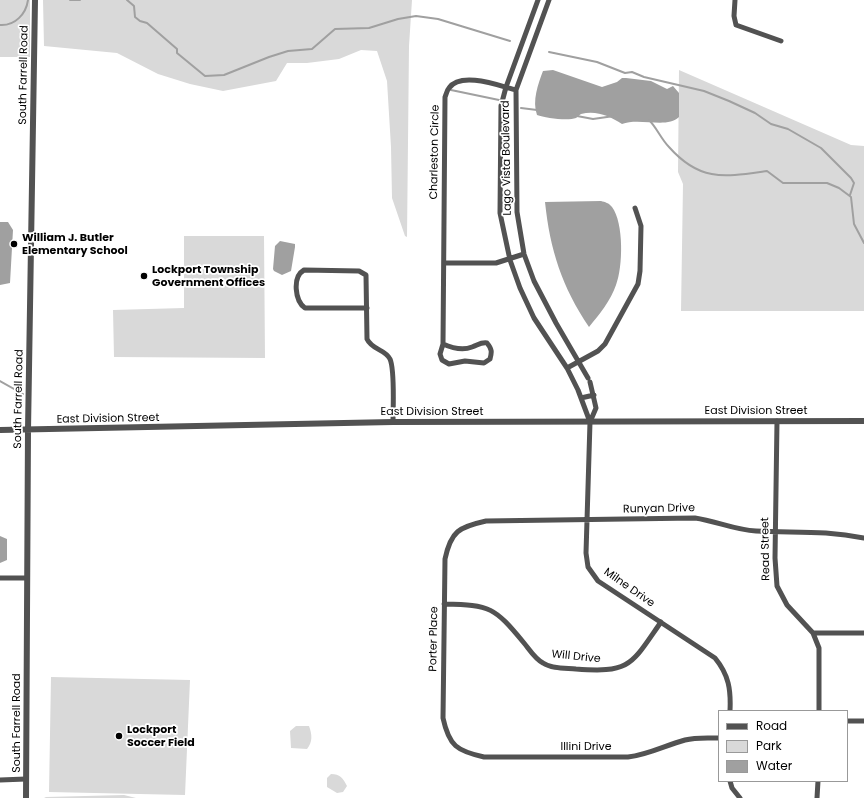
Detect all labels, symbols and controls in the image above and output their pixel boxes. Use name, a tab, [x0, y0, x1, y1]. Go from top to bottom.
street label: South Farrell Road	[17, 25, 31, 125]
street label: Lago Vista Boulevard	[499, 100, 515, 216]
street label: Charleston Circle	[428, 104, 442, 200]
place label: William J. Butler Elementary School	[22, 231, 128, 257]
marker: William J. Butler Elementary School	[9, 239, 19, 249]
place label: Lockport Township Government Offices	[152, 263, 265, 289]
marker: Lockport Township Government Offices	[139, 271, 149, 281]
street label: South Farrell Road	[12, 349, 26, 449]
street label: East Division Street	[705, 404, 807, 418]
street label: East Division Street	[381, 405, 483, 419]
street label: East Division Street	[56, 412, 160, 426]
street label: Runyan Drive	[623, 502, 695, 516]
street label: Read Street	[759, 517, 773, 581]
street label: Milne Drive	[601, 566, 657, 610]
street label: Porter Place	[427, 606, 441, 672]
street label: Will Drive	[551, 648, 601, 666]
street label: South Farrell Road	[10, 673, 24, 773]
legend	[718, 710, 848, 782]
text: Road	[756, 717, 787, 734]
place label: Lockport Soccer Field	[127, 723, 195, 749]
marker: Lockport Soccer Field	[114, 731, 124, 741]
text: Park	[756, 737, 782, 754]
street label: Illini Drive	[560, 740, 612, 754]
text: Water	[756, 757, 792, 774]

